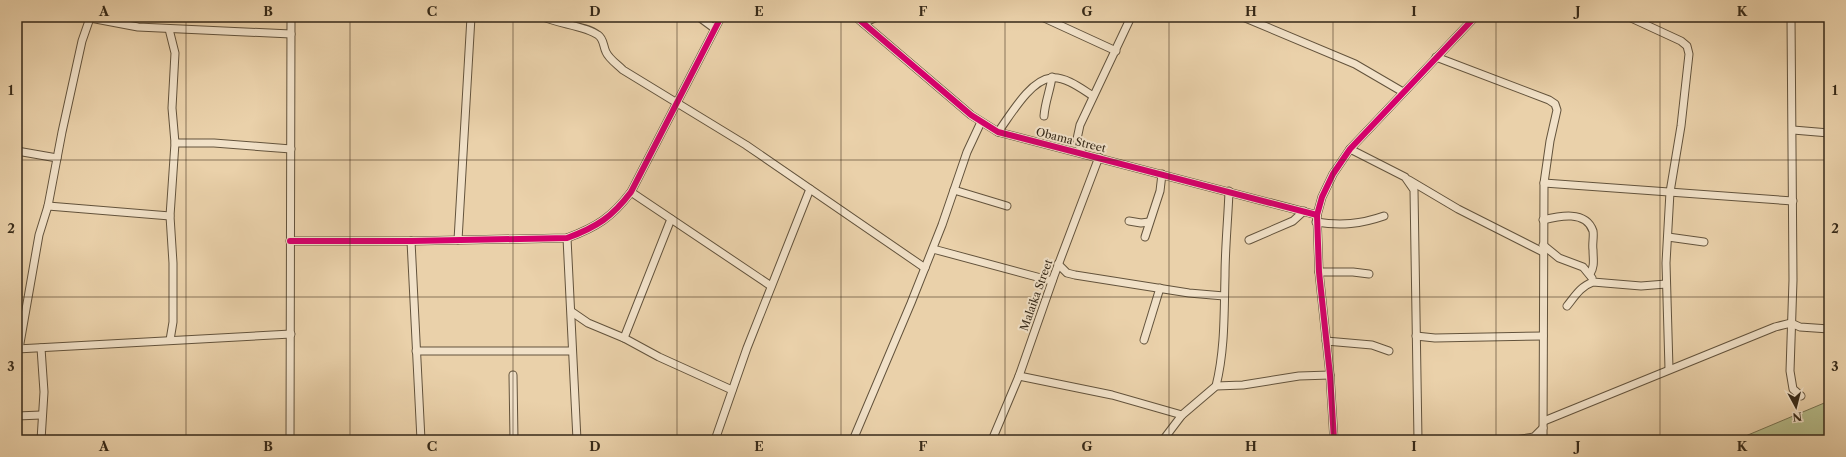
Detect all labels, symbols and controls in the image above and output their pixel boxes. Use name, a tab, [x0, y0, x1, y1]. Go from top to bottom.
text: A	[98, 3, 110, 19]
text: B	[263, 3, 273, 19]
text: C	[427, 3, 437, 19]
text: D	[589, 3, 601, 19]
text: E	[754, 3, 764, 19]
text: F	[919, 3, 928, 19]
text: G	[1081, 3, 1093, 19]
text: H	[1245, 3, 1257, 19]
text: I	[1411, 3, 1417, 19]
text: J	[1573, 3, 1581, 19]
text: K	[1737, 3, 1748, 19]
text: 1	[8, 82, 14, 98]
text: 1	[1832, 82, 1838, 98]
street label: Obama Street	[1035, 125, 1108, 155]
text: 2	[7, 220, 15, 236]
text: 2	[1831, 220, 1839, 236]
street label: Malaika Street	[1017, 257, 1055, 333]
text: 3	[7, 358, 15, 374]
text: 3	[1831, 358, 1839, 374]
north arrow	[1776, 387, 1816, 427]
text: N	[1791, 409, 1803, 425]
text: A	[98, 438, 110, 454]
text: B	[263, 438, 273, 454]
text: C	[427, 438, 437, 454]
text: D	[589, 438, 601, 454]
text: E	[754, 438, 764, 454]
text: F	[919, 438, 928, 454]
text: G	[1081, 438, 1093, 454]
text: H	[1245, 438, 1257, 454]
text: I	[1411, 438, 1417, 454]
text: J	[1573, 438, 1581, 454]
text: K	[1737, 438, 1748, 454]

